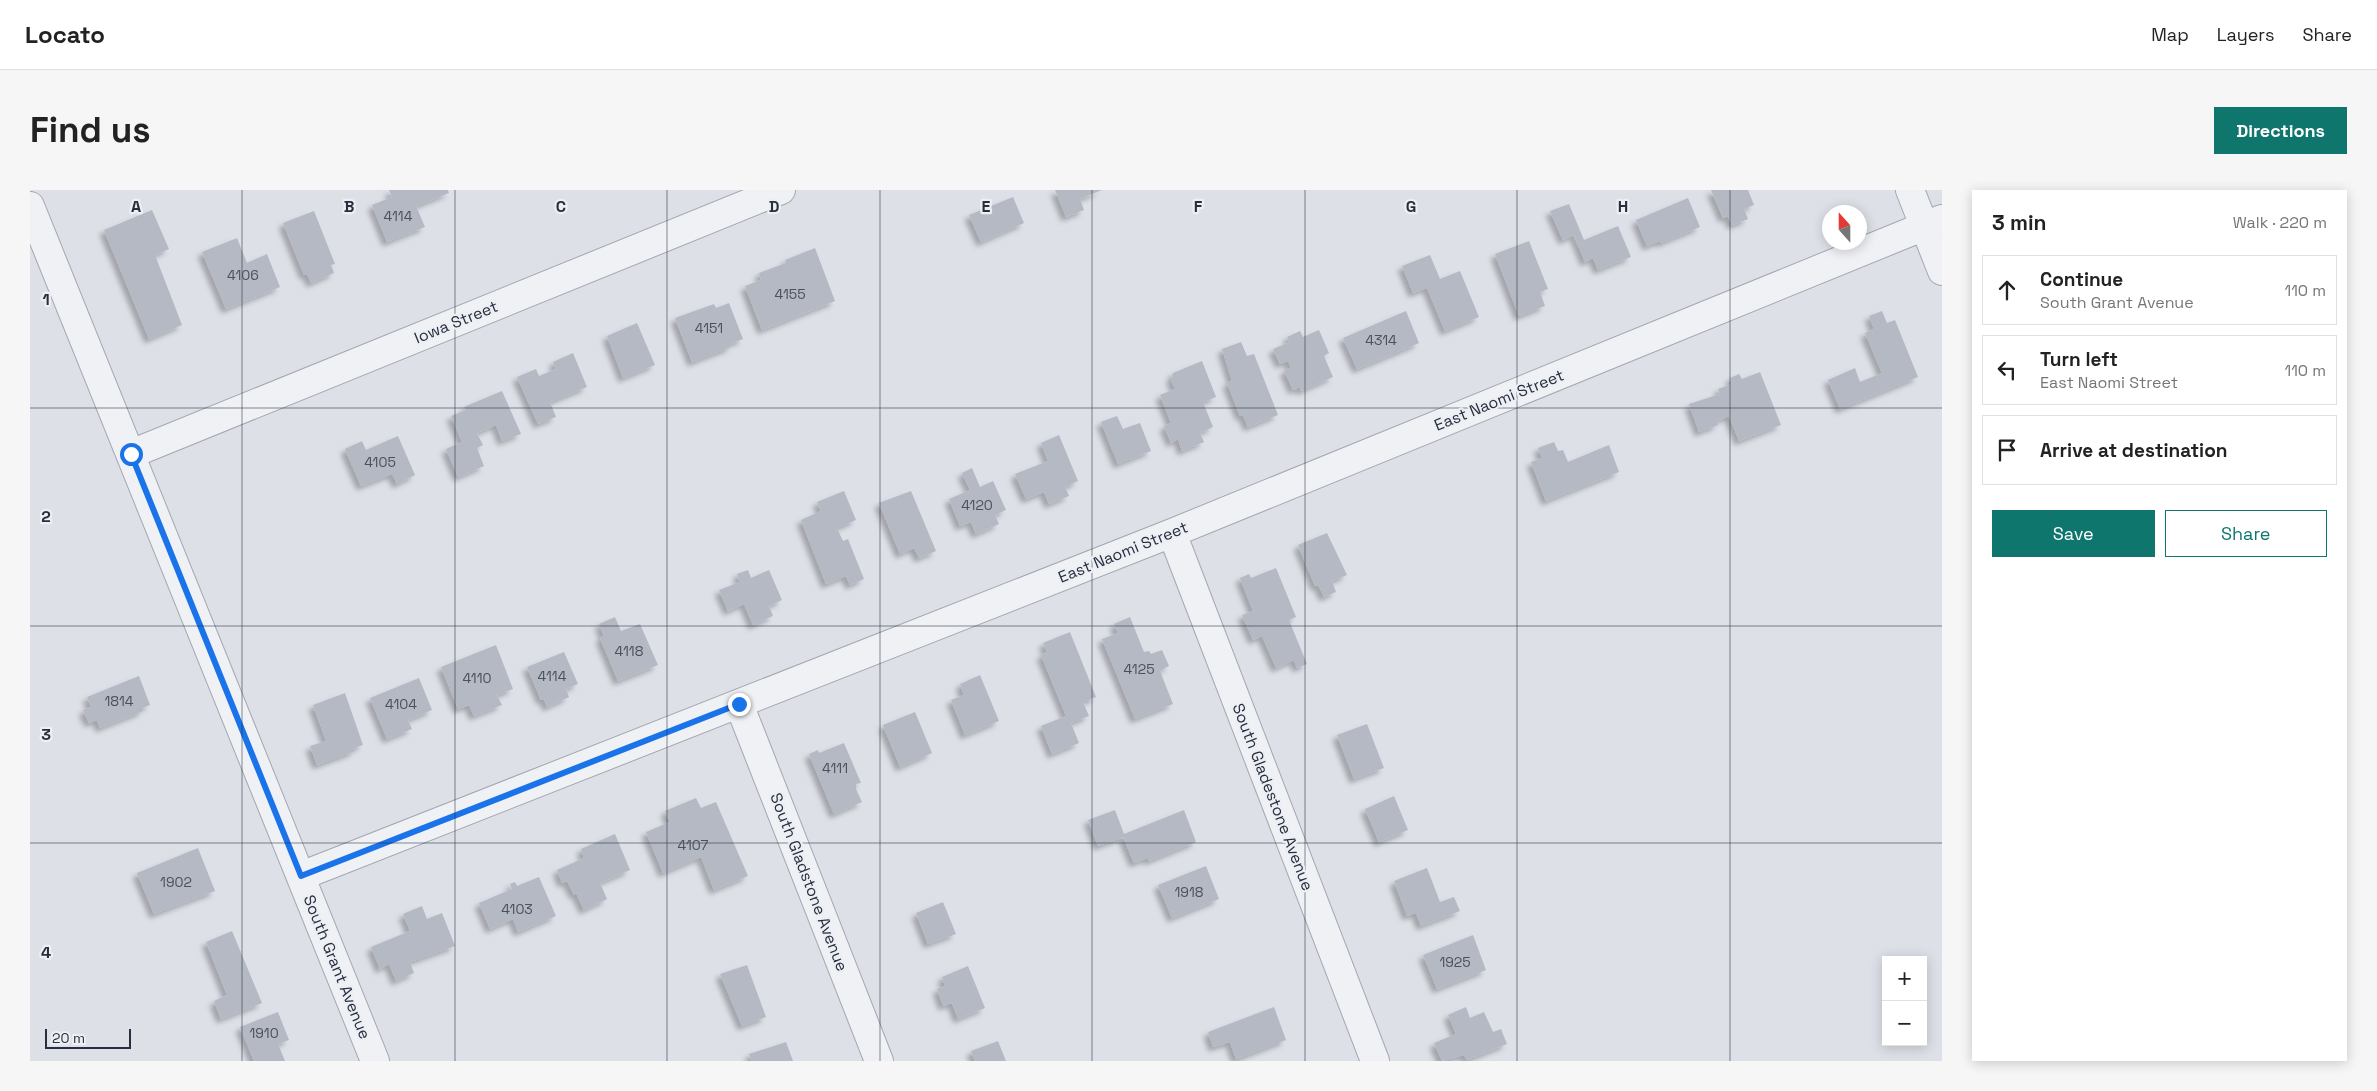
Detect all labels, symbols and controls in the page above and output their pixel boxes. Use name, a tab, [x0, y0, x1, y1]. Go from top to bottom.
text: Locato	[25, 19, 105, 50]
text: Map	[2151, 23, 2189, 46]
text: Layers	[2217, 23, 2274, 46]
text: Share	[2302, 23, 2352, 46]
button: Directions	[2214, 107, 2347, 154]
text: Find us	[30, 108, 151, 152]
text: A	[131, 196, 141, 217]
text: B	[344, 196, 354, 217]
text: C	[556, 196, 566, 217]
text: D	[769, 196, 779, 217]
text: E	[982, 196, 991, 217]
text: F	[1194, 196, 1203, 217]
text: G	[1406, 196, 1416, 217]
text: H	[1618, 196, 1628, 217]
north arrow	[1822, 205, 1867, 250]
house number: 4114	[384, 207, 413, 225]
text: 3 min	[1992, 209, 2047, 236]
text: Walk · 220 m	[2233, 212, 2327, 233]
house number: 4106	[227, 266, 259, 284]
text: Continue	[2040, 267, 2123, 292]
icon: ahead	[1993, 276, 2021, 304]
text: 110 m	[2284, 280, 2326, 301]
house number: 4155	[774, 285, 806, 303]
text: 1	[42, 289, 50, 310]
text: South Grant Avenue	[2040, 292, 2194, 313]
street label: Iowa Street	[411, 296, 501, 348]
house number: 4151	[695, 319, 723, 337]
house number: 4314	[1365, 331, 1397, 349]
text: Turn left	[2040, 347, 2118, 372]
icon: left	[1993, 356, 2021, 384]
text: 110 m	[2284, 360, 2326, 381]
street label: East Naomi Street	[1431, 364, 1567, 436]
text: East Naomi Street	[2040, 372, 2178, 393]
icon: arrive	[1993, 436, 2021, 464]
text: Arrive at destination	[2040, 438, 2228, 463]
route start	[120, 443, 143, 466]
house number: 4105	[364, 453, 396, 471]
house number: 4120	[961, 496, 993, 514]
text: 2	[41, 506, 51, 527]
button: Save	[1992, 510, 2155, 557]
button: Share	[2165, 510, 2327, 557]
street label: East Naomi Street	[1055, 516, 1191, 588]
house number: 4118	[615, 642, 644, 660]
house number: 4125	[1123, 660, 1155, 678]
house number: 4114	[538, 667, 567, 685]
house number: 4110	[462, 669, 492, 687]
house number: 1814	[104, 692, 134, 710]
route end	[728, 693, 751, 716]
house number: 4104	[385, 695, 417, 713]
street label: South Gladestone Avenue	[1228, 700, 1318, 894]
text: 3	[41, 724, 51, 745]
house number: 4111	[822, 759, 848, 777]
street label: South Gladstone Avenue	[765, 790, 853, 974]
house number: 4107	[678, 836, 709, 854]
house number: 1902	[160, 873, 192, 891]
house number: 1918	[1175, 883, 1204, 901]
street label: South Grant Avenue	[298, 892, 376, 1042]
house number: 4103	[501, 900, 533, 918]
text: 4	[41, 942, 51, 963]
house number: 1925	[1439, 953, 1471, 971]
map controls	[1882, 956, 1927, 1046]
button: +	[1882, 956, 1927, 1001]
button: −	[1882, 1001, 1927, 1046]
house number: 1910	[249, 1024, 279, 1042]
scale bar	[45, 1026, 131, 1049]
text: 20 m	[52, 1029, 85, 1047]

